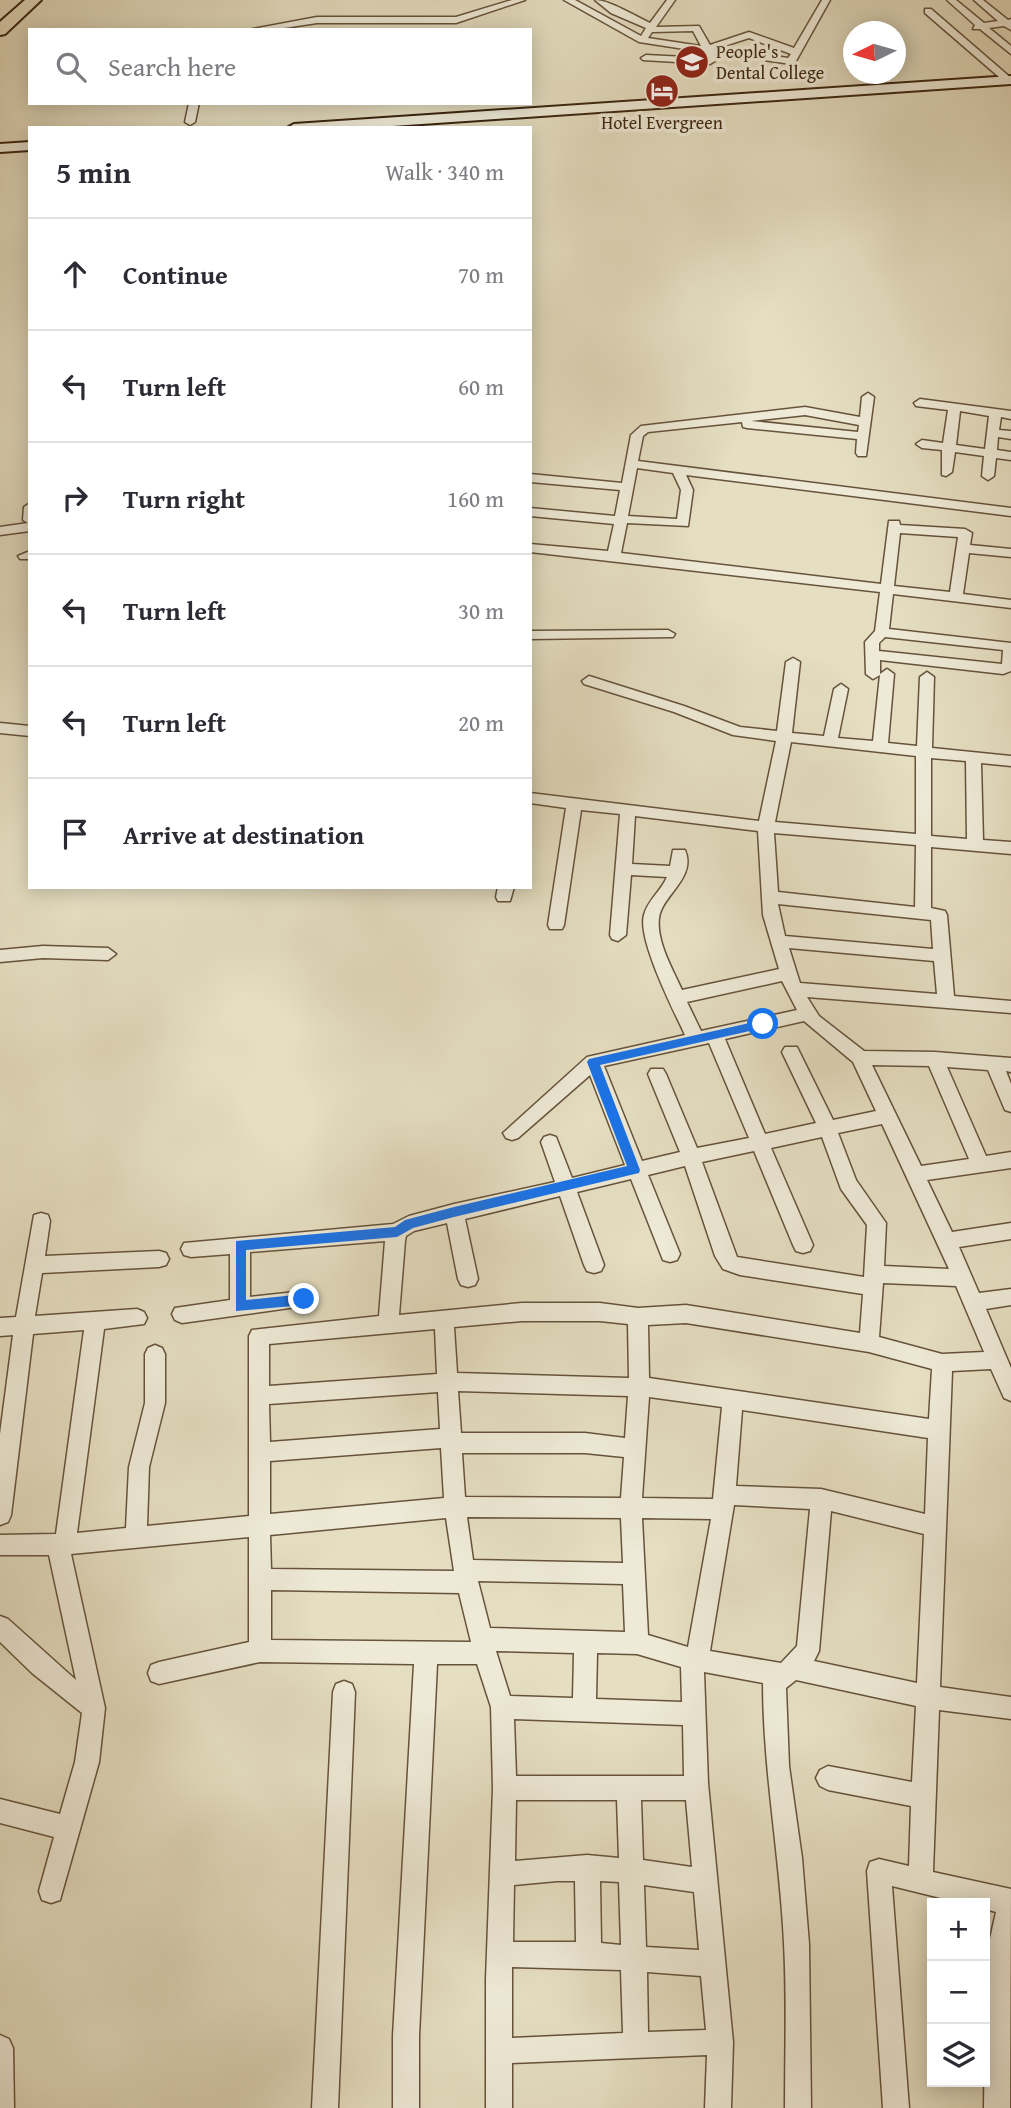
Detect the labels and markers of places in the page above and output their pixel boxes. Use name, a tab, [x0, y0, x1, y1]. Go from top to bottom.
place label: People's Dental College	[716, 38, 824, 86]
school or university icon: People's Dental College	[673, 43, 711, 81]
hotel icon: Hotel Evergreen	[643, 72, 681, 110]
place label: Hotel Evergreen	[601, 109, 723, 136]

